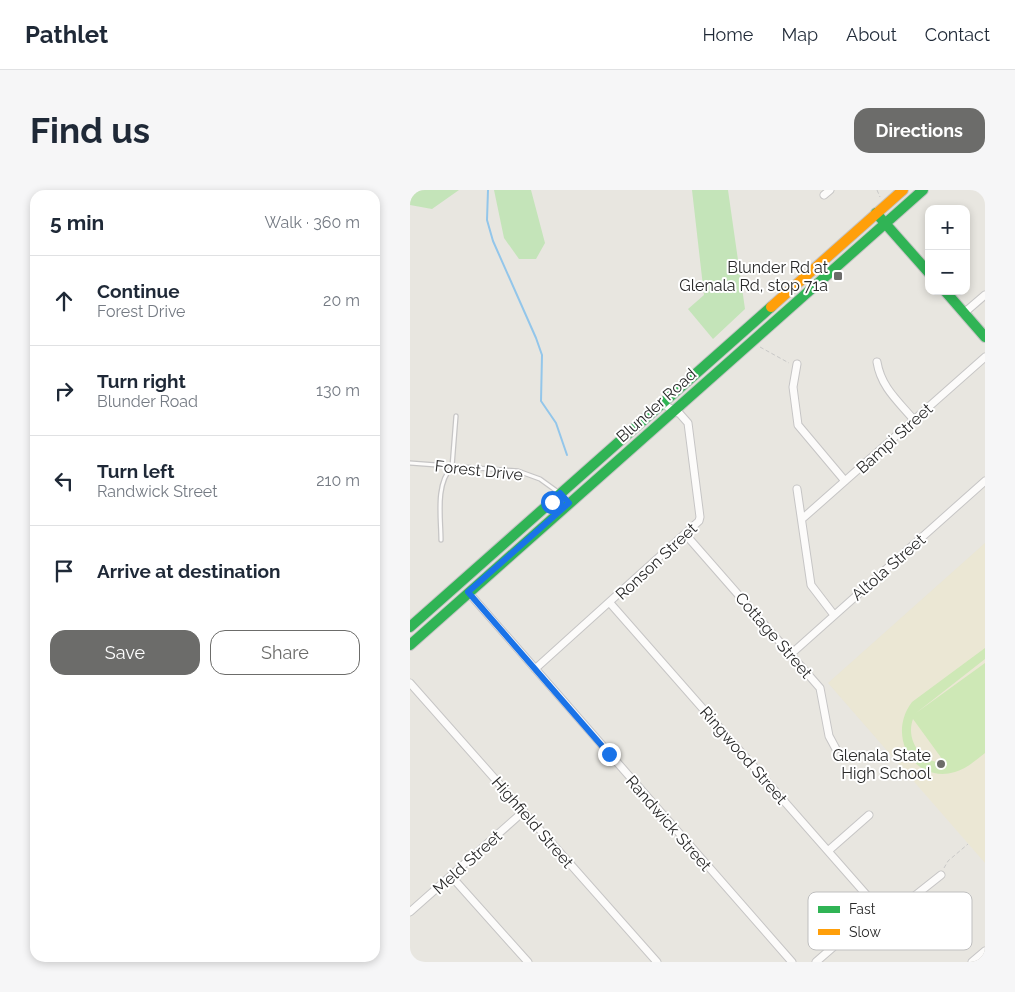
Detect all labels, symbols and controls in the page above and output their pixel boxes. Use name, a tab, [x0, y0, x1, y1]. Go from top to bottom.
text: Pathlet	[25, 20, 108, 49]
text: Home	[702, 24, 753, 45]
text: Map	[781, 24, 818, 45]
text: About	[846, 24, 897, 45]
text: Contact	[925, 24, 990, 45]
button: Directions	[854, 108, 985, 153]
text: Find us	[30, 110, 150, 151]
map controls	[925, 205, 970, 295]
button: +	[925, 205, 970, 250]
text: 5 min	[50, 210, 104, 235]
text: Walk · 360 m	[265, 213, 360, 232]
button: −	[925, 250, 970, 295]
place label: Blunder Rd at Glenala Rd, stop 71a	[679, 258, 829, 295]
marker: Blunder Rd at Glenala Rd, stop 71a	[832, 270, 844, 282]
text: Continue	[97, 280, 180, 302]
icon: ahead	[50, 287, 78, 315]
text: 20 m	[323, 291, 360, 310]
text: Forest Drive	[97, 302, 186, 321]
street label: Blunder Road	[612, 365, 700, 446]
text: Turn right	[97, 370, 186, 392]
icon: right	[50, 377, 78, 405]
text: 130 m	[316, 381, 360, 400]
text: Blunder Road	[97, 392, 198, 411]
street label: Bampi Street	[852, 399, 937, 478]
street label: Forest Drive	[434, 456, 524, 485]
text: Turn left	[97, 460, 174, 482]
icon: left	[50, 467, 78, 495]
text: 210 m	[316, 471, 360, 490]
text: Randwick Street	[97, 482, 218, 501]
route start	[541, 491, 564, 514]
street label: Ronson Street	[612, 519, 701, 604]
street label: Altola Street	[848, 530, 930, 605]
icon: arrive	[50, 557, 78, 585]
text: Arrive at destination	[97, 560, 281, 582]
street label: Cottage Street	[731, 589, 816, 683]
button: Save	[50, 630, 200, 675]
button: Share	[210, 630, 360, 675]
street label: Ringwood Street	[696, 703, 792, 809]
route end	[598, 743, 621, 766]
place label: Glenala State High School	[832, 746, 932, 783]
marker: Glenala State High School	[935, 758, 947, 770]
street label: Randwick Street	[622, 772, 716, 876]
street label: Highfield Street	[488, 773, 578, 872]
street label: Meld Street	[429, 826, 506, 898]
legend	[808, 892, 972, 950]
text: Fast	[849, 901, 876, 917]
text: Slow	[849, 924, 881, 940]

